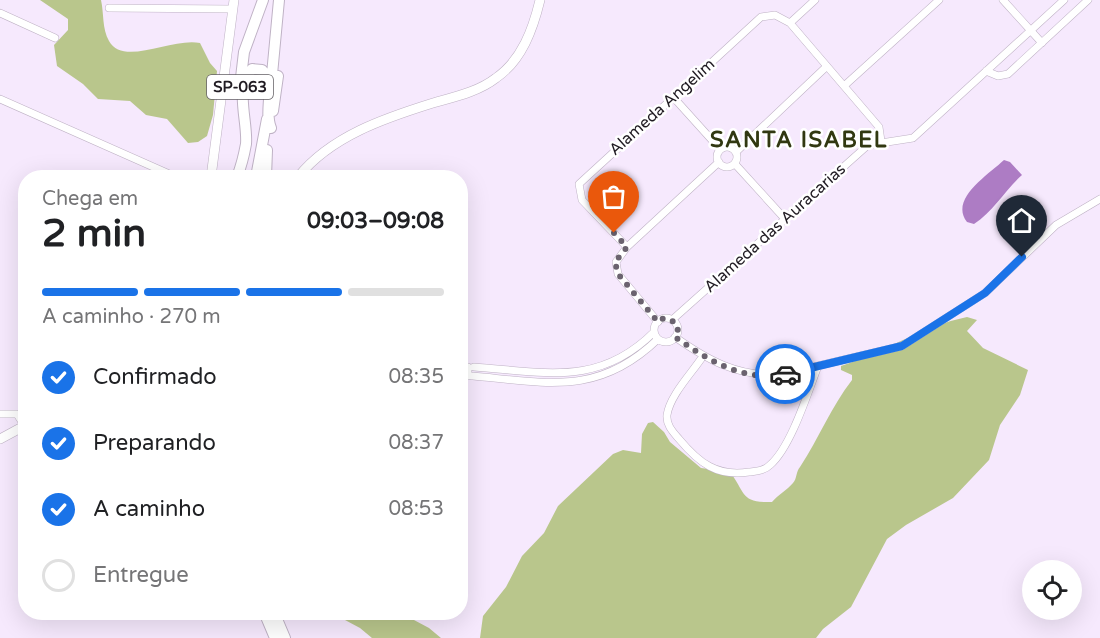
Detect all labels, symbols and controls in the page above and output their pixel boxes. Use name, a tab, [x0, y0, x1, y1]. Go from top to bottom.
street label: Alameda Angelim	[605, 54, 719, 160]
road number: SP-063	[207, 75, 273, 99]
district label: SANTA ISABEL	[710, 127, 888, 153]
street label: Alameda das Auracarias	[700, 159, 850, 297]
pin	[588, 171, 639, 233]
icon: bag	[597, 180, 630, 213]
text: Chega em	[42, 187, 138, 211]
pin	[996, 195, 1047, 257]
icon: home	[1005, 204, 1038, 237]
text: 09:03–09:08	[307, 208, 444, 234]
text: 2 min	[42, 210, 146, 257]
text: A caminho · 270 m	[42, 305, 221, 329]
courier	[755, 344, 815, 404]
icon: car	[769, 358, 802, 391]
icon: check	[42, 361, 75, 394]
text: Confirmado	[93, 364, 217, 390]
text: 08:35	[389, 365, 444, 389]
icon: check	[42, 427, 75, 460]
text: Preparando	[93, 430, 216, 456]
text: 08:37	[389, 431, 444, 455]
icon: check	[42, 493, 75, 526]
text: A caminho	[93, 496, 205, 522]
text: 08:53	[389, 497, 444, 521]
map controls	[1022, 560, 1082, 620]
button: locate	[1022, 560, 1082, 620]
text: Entregue	[93, 562, 189, 588]

